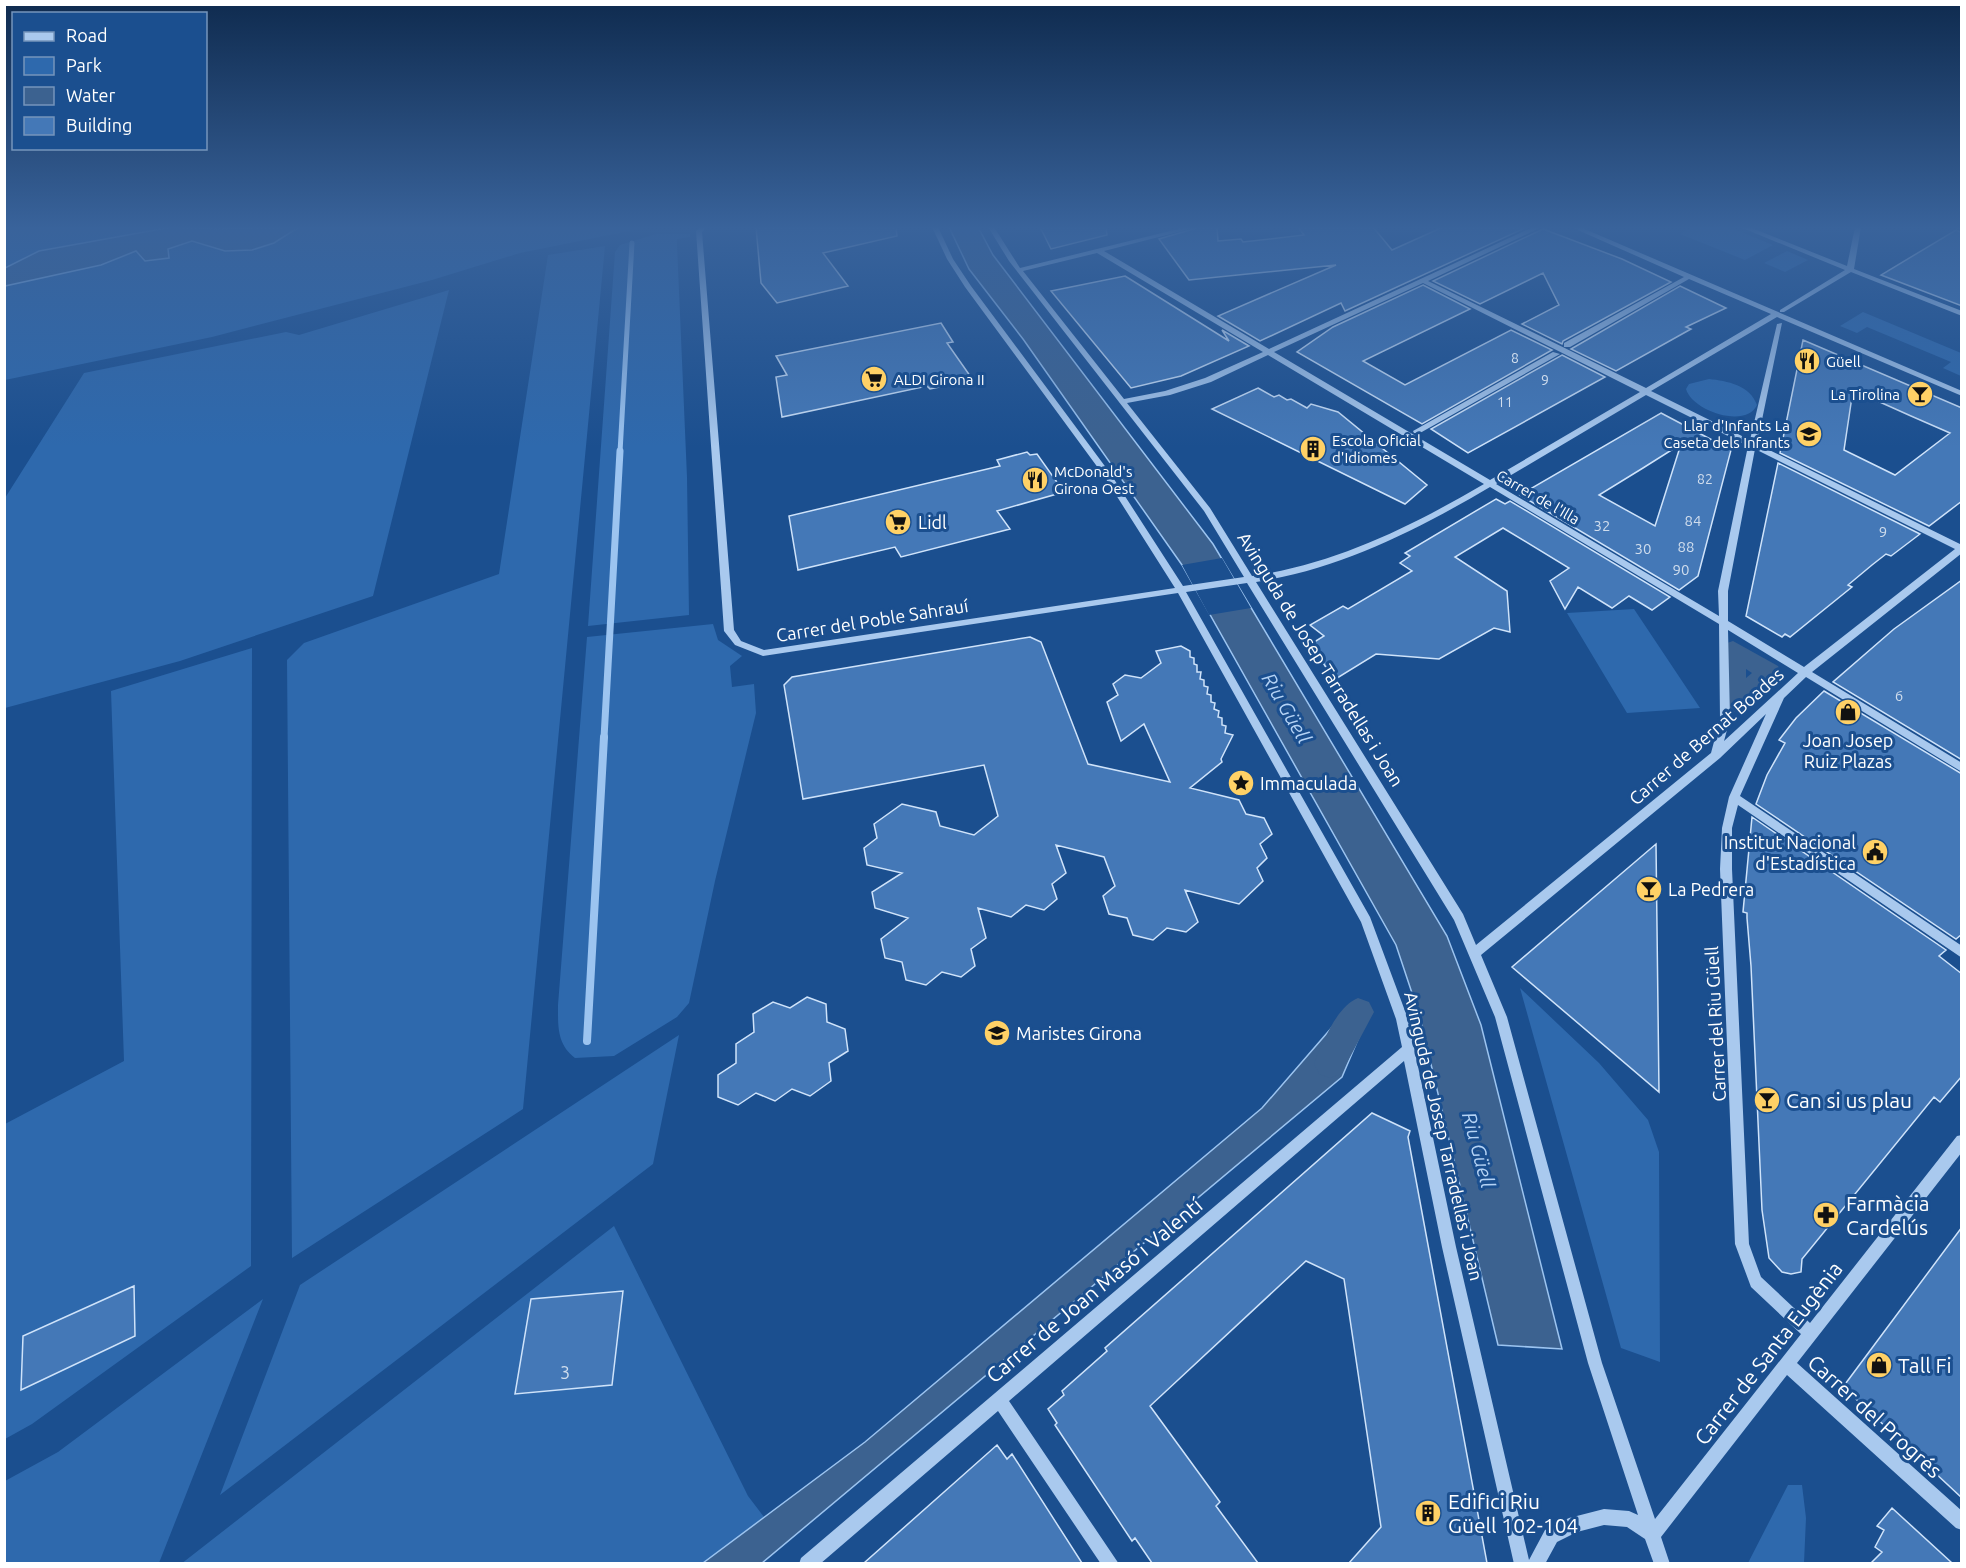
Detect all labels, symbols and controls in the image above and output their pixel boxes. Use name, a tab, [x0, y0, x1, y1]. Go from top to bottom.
legend	[12, 12, 207, 150]
text: Road	[66, 25, 108, 45]
text: Park	[66, 55, 102, 75]
text: Water	[66, 85, 116, 105]
text: Building	[66, 115, 132, 135]
restaurant icon: Güell	[1792, 346, 1822, 376]
house number: 8	[1511, 350, 1519, 366]
place label: Güell	[1826, 353, 1861, 370]
supermarket icon: ALDI Girona II	[859, 364, 889, 394]
place label: ALDI Girona II	[894, 371, 985, 388]
house number: 9	[1541, 372, 1549, 388]
bar icon: La Tirolina	[1905, 379, 1935, 409]
place label: La Tirolina	[1831, 386, 1900, 403]
house number: 11	[1497, 394, 1513, 410]
place label: Llar d'Infants La Caseta dels Infants	[1664, 417, 1790, 451]
school or university icon: Llar d'Infants La Caseta dels Infants	[1794, 419, 1824, 449]
place label: Escola Oficial d'Idiomes	[1332, 432, 1421, 466]
building icon: Escola Oficial d'Idiomes	[1298, 434, 1328, 464]
place label: McDonald's Girona Oest	[1054, 463, 1134, 497]
restaurant icon: McDonald's Girona Oest	[1020, 465, 1050, 495]
street label: Carrer de l'Illa	[1493, 466, 1583, 528]
house number: 82	[1697, 471, 1713, 487]
supermarket icon: Lidl	[883, 507, 913, 537]
place label: Lidl	[918, 512, 947, 532]
house number: 84	[1685, 512, 1701, 529]
house number: 32	[1594, 517, 1610, 534]
house number: 9	[1879, 523, 1887, 540]
street label: Avinguda de Josep Tarradellas i Joan	[1234, 528, 1408, 790]
house number: 88	[1678, 538, 1694, 555]
house number: 30	[1635, 540, 1651, 557]
house number: 90	[1673, 561, 1689, 578]
street label: Carrer del Poble Sahrauí	[775, 595, 970, 645]
street label: Carrer de Bernat Boades	[1625, 663, 1787, 808]
water label: Riu Güell	[1258, 669, 1317, 748]
house number: 6	[1895, 687, 1903, 704]
shop icon: Joan Josep Ruiz Plazas	[1833, 697, 1863, 727]
place label: Joan Josep Ruiz Plazas	[1803, 730, 1893, 771]
place icon: Immaculada	[1226, 768, 1256, 798]
place label: Immaculada	[1260, 773, 1357, 793]
place label: Institut Nacional d'Estadística	[1724, 832, 1856, 873]
public building icon: Institut Nacional d'Estadística	[1860, 837, 1890, 867]
bar icon: La Pedrera	[1634, 874, 1664, 904]
place label: La Pedrera	[1668, 879, 1754, 899]
street label: Carrer del Riu Güell	[1701, 945, 1729, 1102]
street label: Avinguda de Josep Tarradellas i Joan	[1401, 990, 1487, 1282]
school or university icon: Maristes Girona	[982, 1018, 1012, 1048]
place label: Maristes Girona	[1016, 1023, 1142, 1043]
bar icon: Can si us plau	[1752, 1085, 1782, 1115]
place label: Can si us plau	[1786, 1088, 1912, 1112]
water label: Riu Güell	[1458, 1109, 1500, 1191]
place label: Farmàcia Cardelús	[1846, 1191, 1930, 1239]
street label: Carrer de Joan Masó i Valentí	[981, 1192, 1207, 1387]
pharmacy icon: Farmàcia Cardelús	[1811, 1200, 1841, 1230]
street label: Carrer de Santa Eugènia	[1689, 1257, 1847, 1449]
street label: Carrer del Progrés	[1803, 1350, 1947, 1482]
shop icon: Tall Fi	[1864, 1350, 1894, 1380]
place label: Tall Fi	[1898, 1353, 1952, 1377]
house number: 3	[560, 1362, 570, 1382]
place label: Edifici Riu Güell 102-104	[1448, 1489, 1578, 1537]
building icon: Edifici Riu Güell 102-104	[1413, 1498, 1443, 1528]

